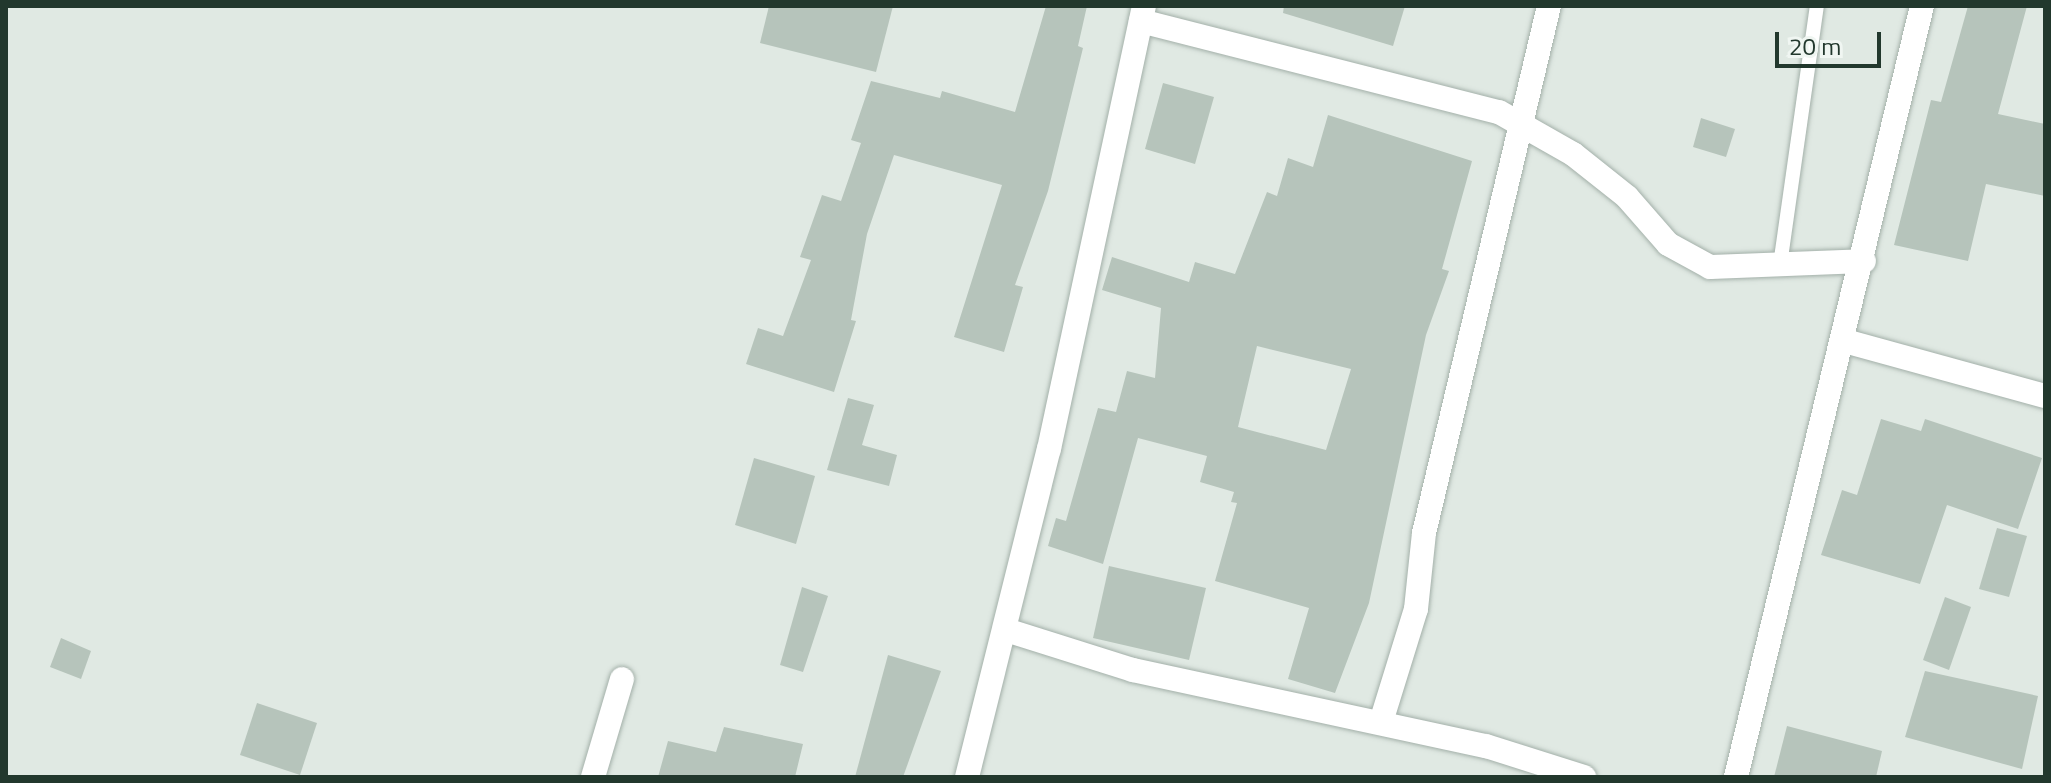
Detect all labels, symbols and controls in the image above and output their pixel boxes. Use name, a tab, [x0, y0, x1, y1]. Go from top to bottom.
scale bar	[1779, 16, 1885, 66]
text: 20 m	[1789, 28, 1841, 64]

